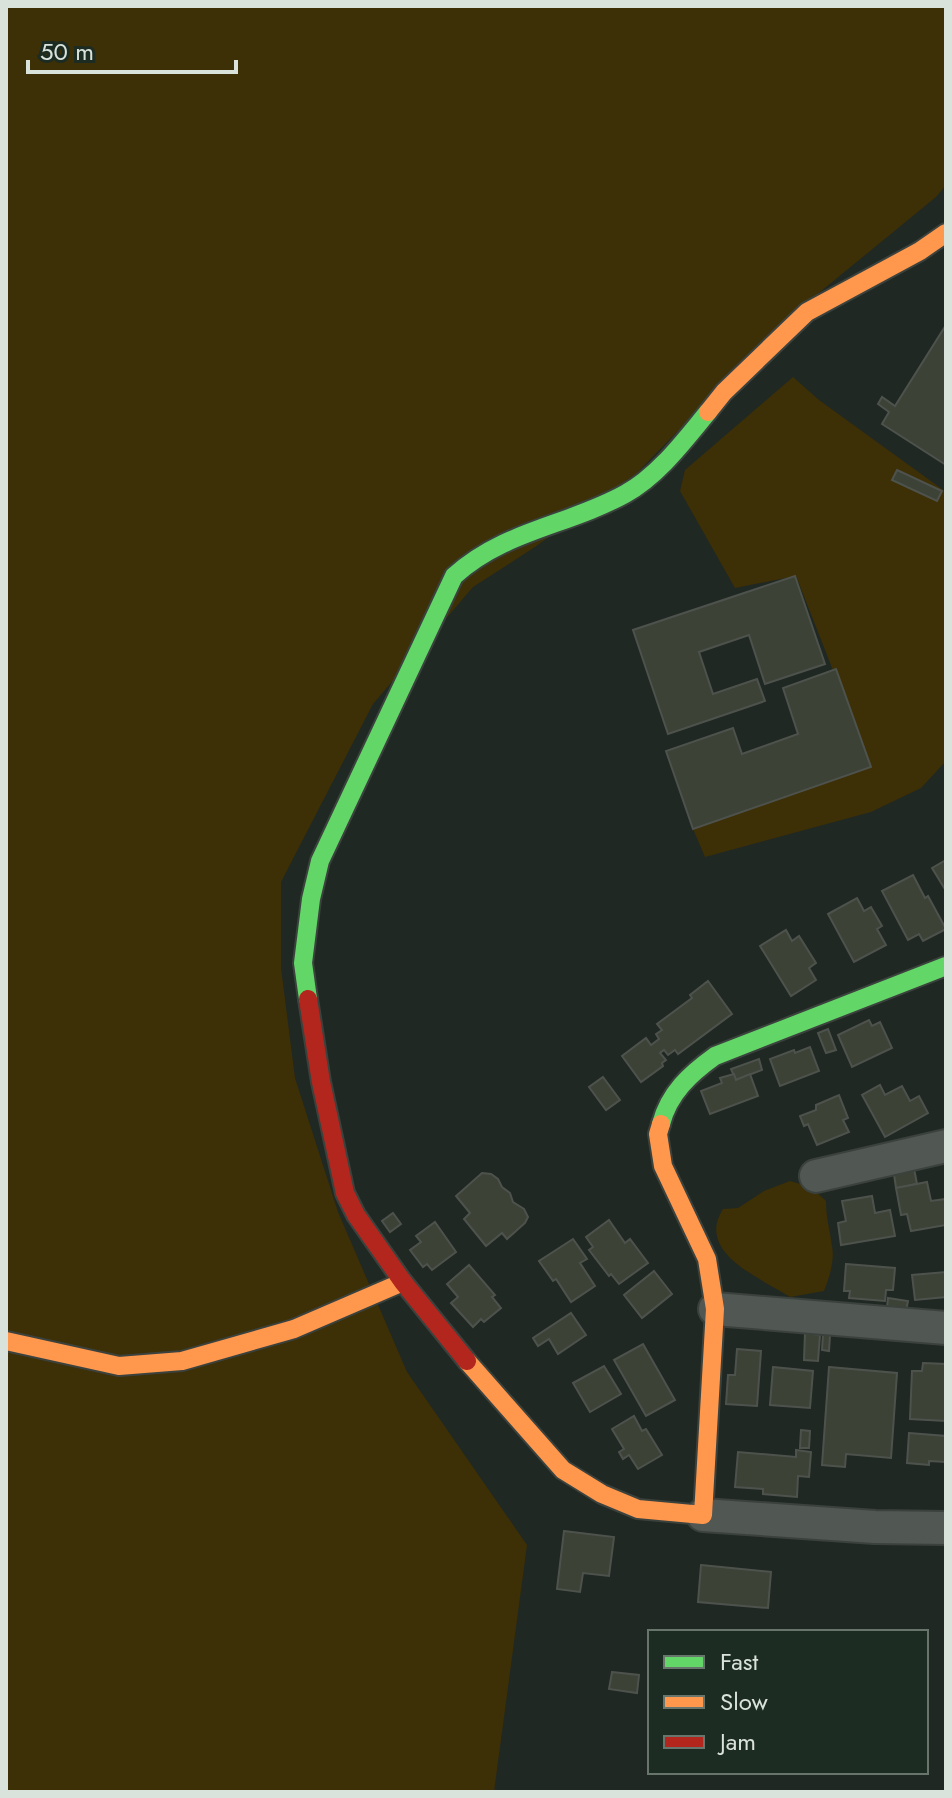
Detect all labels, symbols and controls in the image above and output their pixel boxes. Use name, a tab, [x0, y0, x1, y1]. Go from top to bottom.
scale bar	[28, 24, 236, 74]
text: 50 m	[40, 34, 94, 69]
legend	[648, 1630, 928, 1774]
text: Fast	[720, 1644, 758, 1679]
text: Slow	[720, 1684, 768, 1719]
text: Jam	[717, 1724, 756, 1759]

